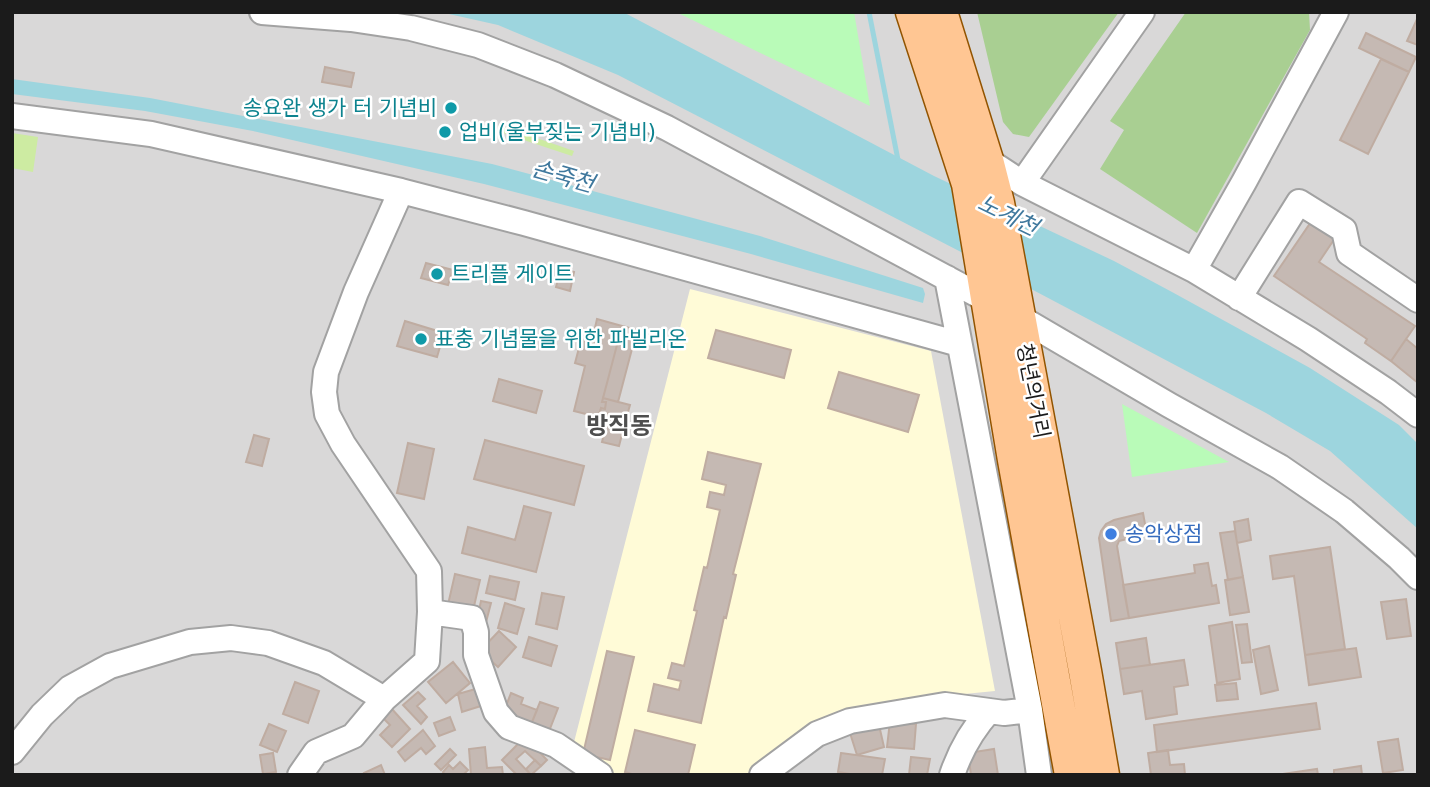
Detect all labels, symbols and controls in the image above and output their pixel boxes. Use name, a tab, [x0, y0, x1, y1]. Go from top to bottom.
place label: 송요완 생가 터 기념비	[243, 96, 437, 120]
marker: 송요완 생가 터 기념비	[443, 100, 459, 116]
place label: 업비(울부짖는 기념비)	[459, 120, 656, 144]
marker: 업비(울부짖는 기념비)	[437, 124, 453, 140]
water label: 손죽천	[529, 155, 600, 198]
water label: 노계천	[974, 189, 1045, 242]
place label: 트리플 게이트	[451, 262, 574, 286]
marker: 트리플 게이트	[429, 266, 445, 282]
place label: 표충 기념물을 위한 파빌리온	[435, 327, 687, 351]
marker: 표충 기념물을 위한 파빌리온	[413, 331, 429, 347]
street label: 청년의거리	[1012, 341, 1054, 441]
district label: 방직동	[586, 412, 652, 440]
place label: 송악상점	[1125, 522, 1202, 546]
marker: 송악상점	[1103, 526, 1119, 542]

